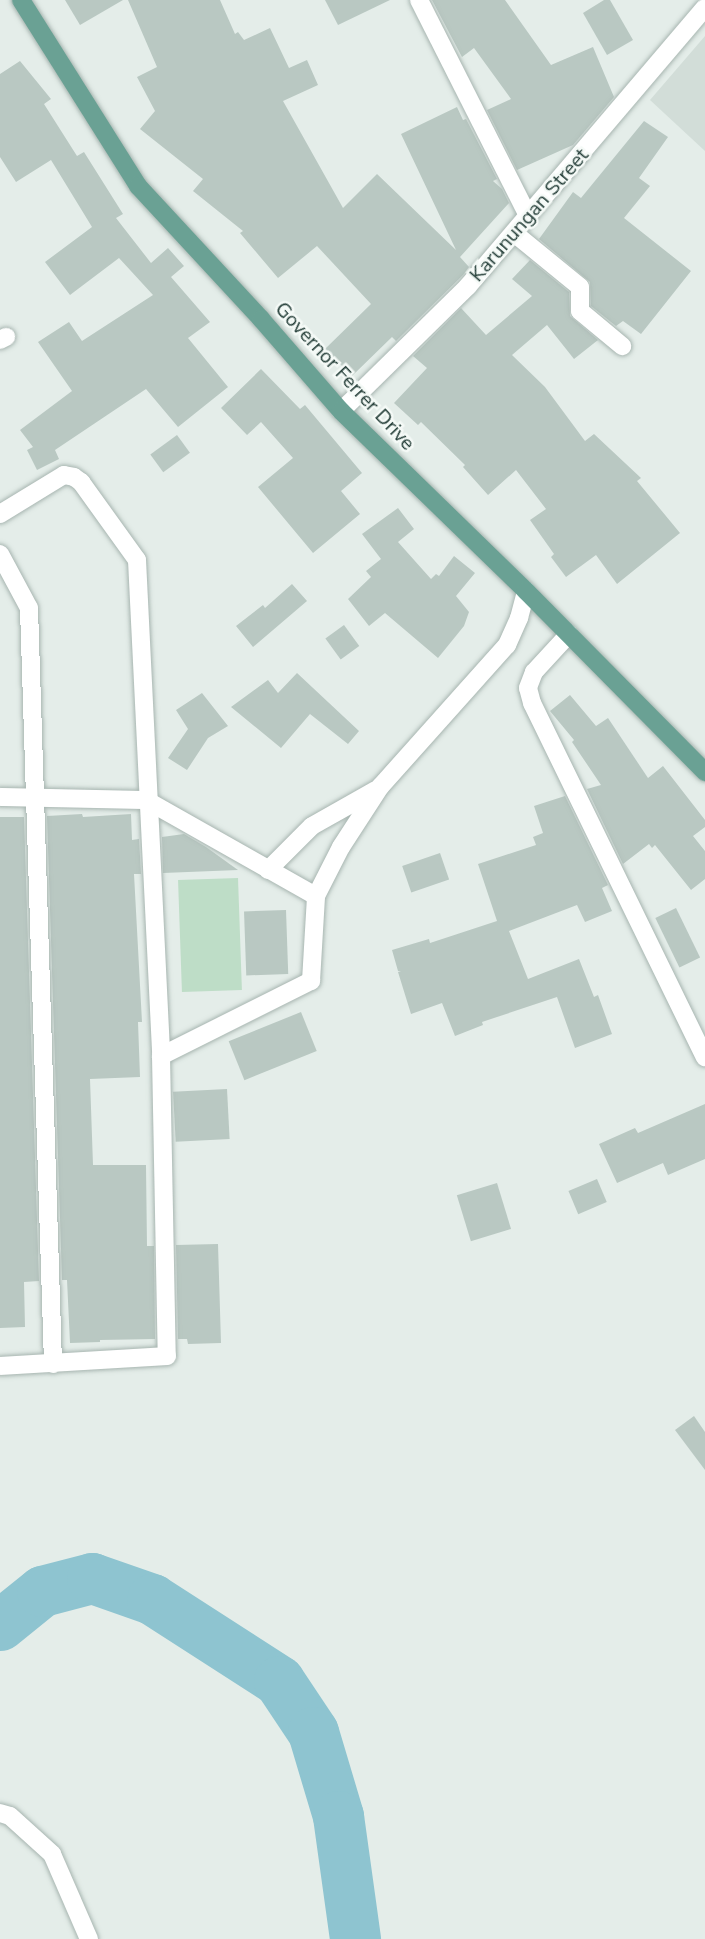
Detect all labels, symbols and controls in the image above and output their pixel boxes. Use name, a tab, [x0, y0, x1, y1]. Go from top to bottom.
street label: Karunungan Street	[465, 143, 593, 287]
street label: Governor Ferrer Drive	[270, 297, 420, 455]

